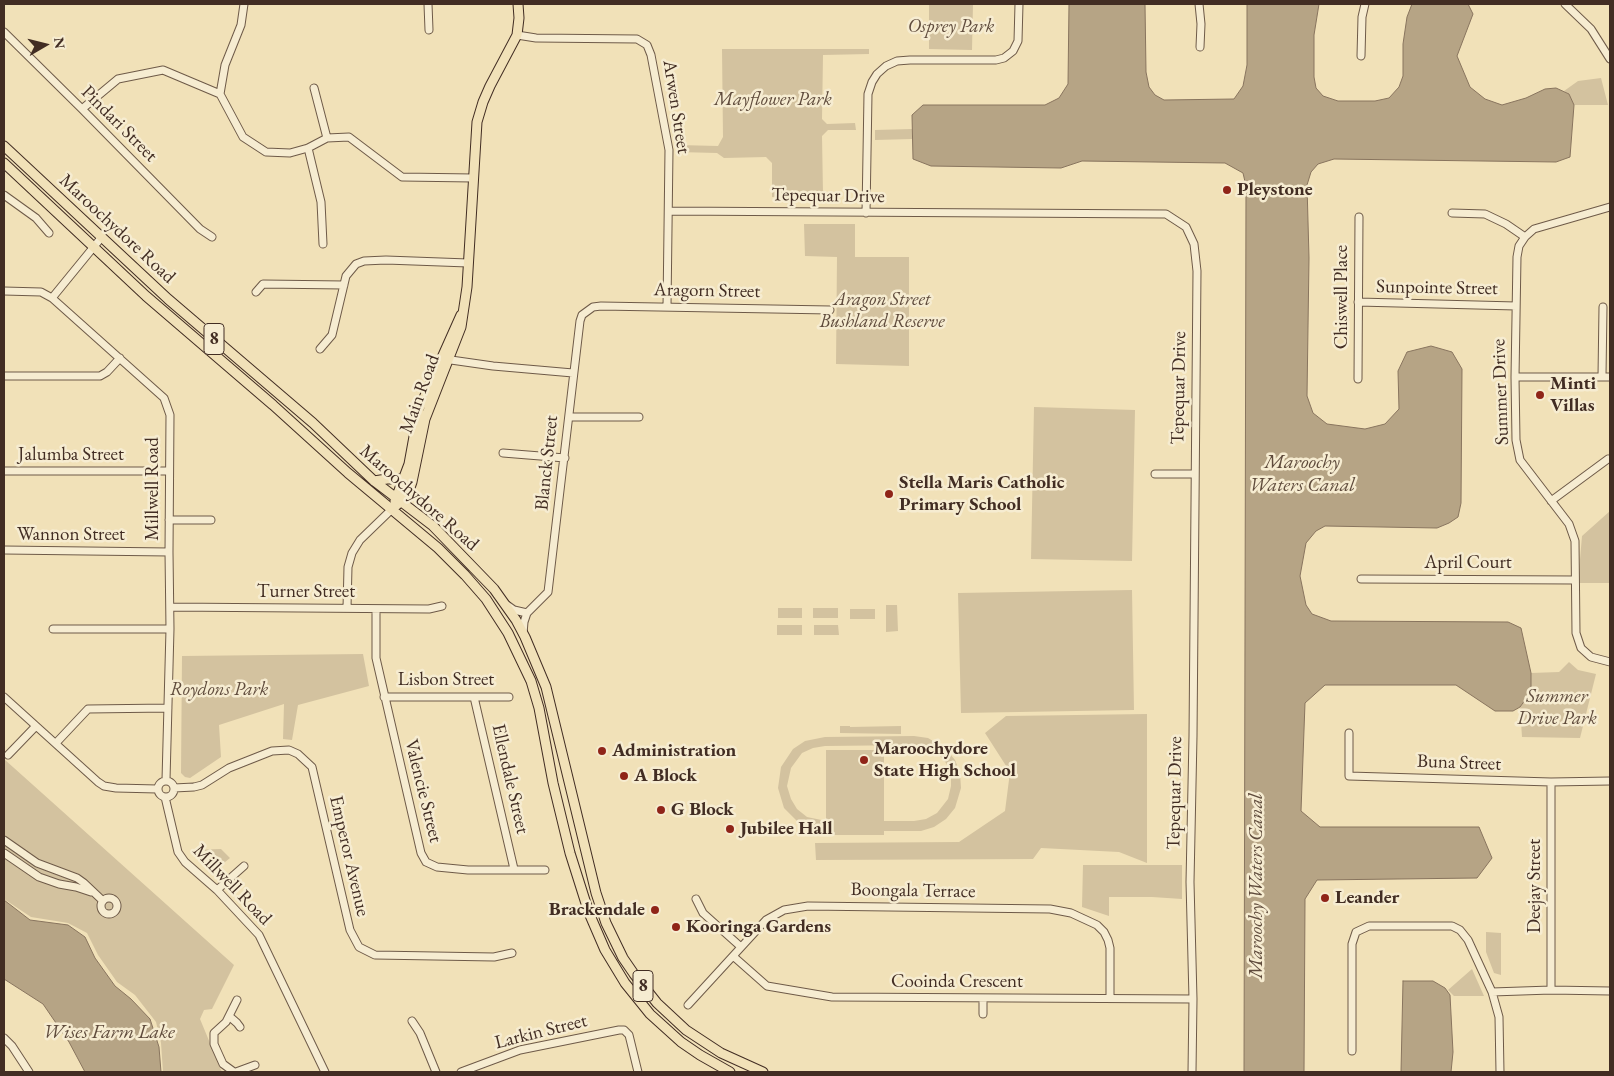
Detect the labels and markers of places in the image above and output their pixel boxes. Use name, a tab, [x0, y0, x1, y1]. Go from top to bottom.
place label: Pleystone	[1237, 179, 1313, 201]
marker: Pleystone	[1221, 184, 1233, 196]
place label: Minti Villas	[1550, 373, 1596, 417]
marker: Minti Villas	[1534, 389, 1546, 401]
place label: Stella Maris Catholic Primary School	[899, 472, 1065, 516]
marker: Stella Maris Catholic Primary School	[883, 488, 895, 500]
place label: Maroochydore State High School	[874, 738, 1016, 782]
place label: Administration	[612, 740, 736, 762]
marker: Administration	[596, 745, 608, 757]
marker: Maroochydore State High School	[858, 754, 870, 766]
place label: A Block	[634, 765, 697, 787]
marker: A Block	[618, 770, 630, 782]
place label: G Block	[671, 799, 734, 821]
marker: G Block	[655, 804, 667, 816]
place label: Jubilee Hall	[740, 818, 833, 840]
marker: Jubilee Hall	[724, 823, 736, 835]
place label: Leander	[1335, 887, 1399, 909]
marker: Leander	[1319, 892, 1331, 904]
place label: Brackendale	[549, 899, 645, 921]
marker: Brackendale	[649, 904, 661, 916]
place label: Kooringa Gardens	[686, 916, 831, 938]
marker: Kooringa Gardens	[670, 921, 682, 933]

